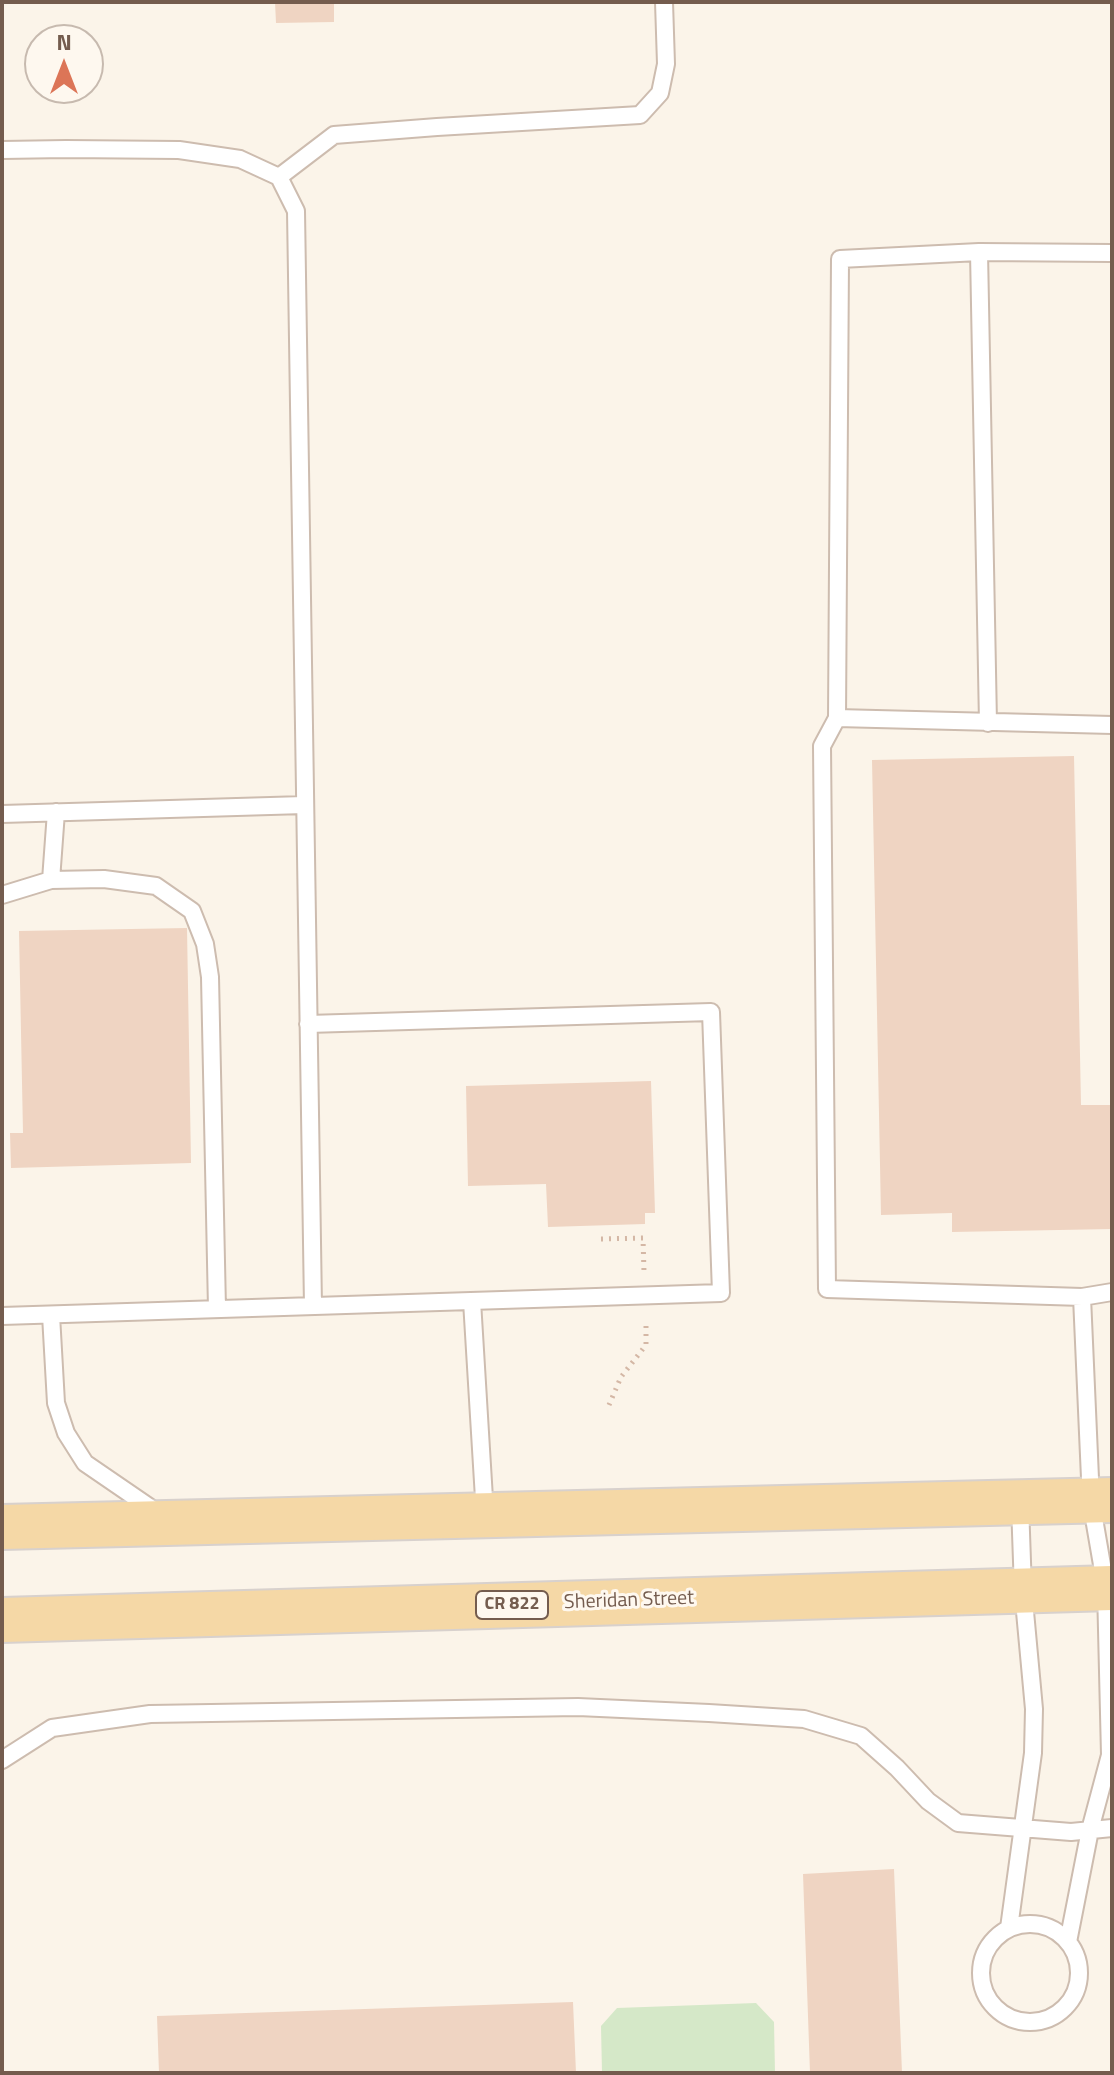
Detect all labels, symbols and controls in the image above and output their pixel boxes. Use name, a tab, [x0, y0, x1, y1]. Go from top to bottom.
north arrow	[24, 24, 104, 104]
text: N	[56, 25, 72, 59]
street label: Sheridan Street	[563, 1587, 695, 1615]
road number: CR 822	[476, 1591, 548, 1619]

